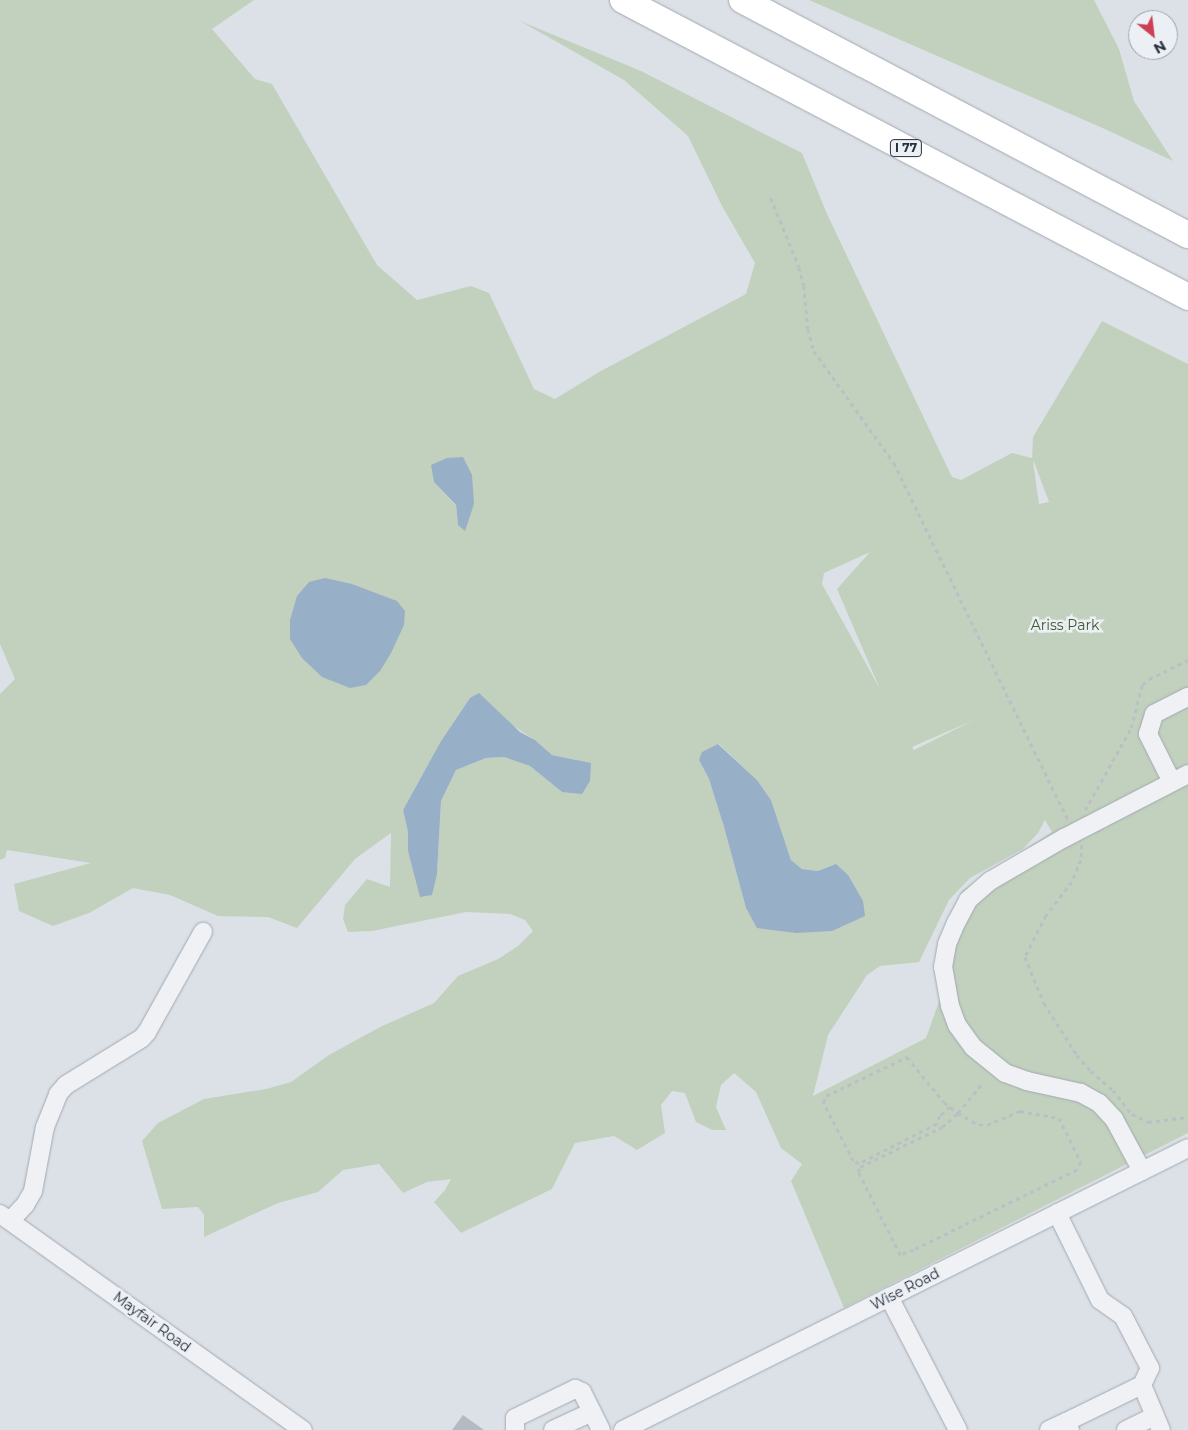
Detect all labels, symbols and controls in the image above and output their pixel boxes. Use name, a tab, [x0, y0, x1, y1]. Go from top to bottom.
north arrow	[1128, 10, 1178, 60]
text: N	[1150, 37, 1169, 58]
road number: I 77	[890, 138, 922, 158]
park label: Ariss Park	[1031, 617, 1099, 633]
street label: Wise Road	[868, 1265, 942, 1313]
street label: Mayfair Road	[110, 1288, 194, 1356]

